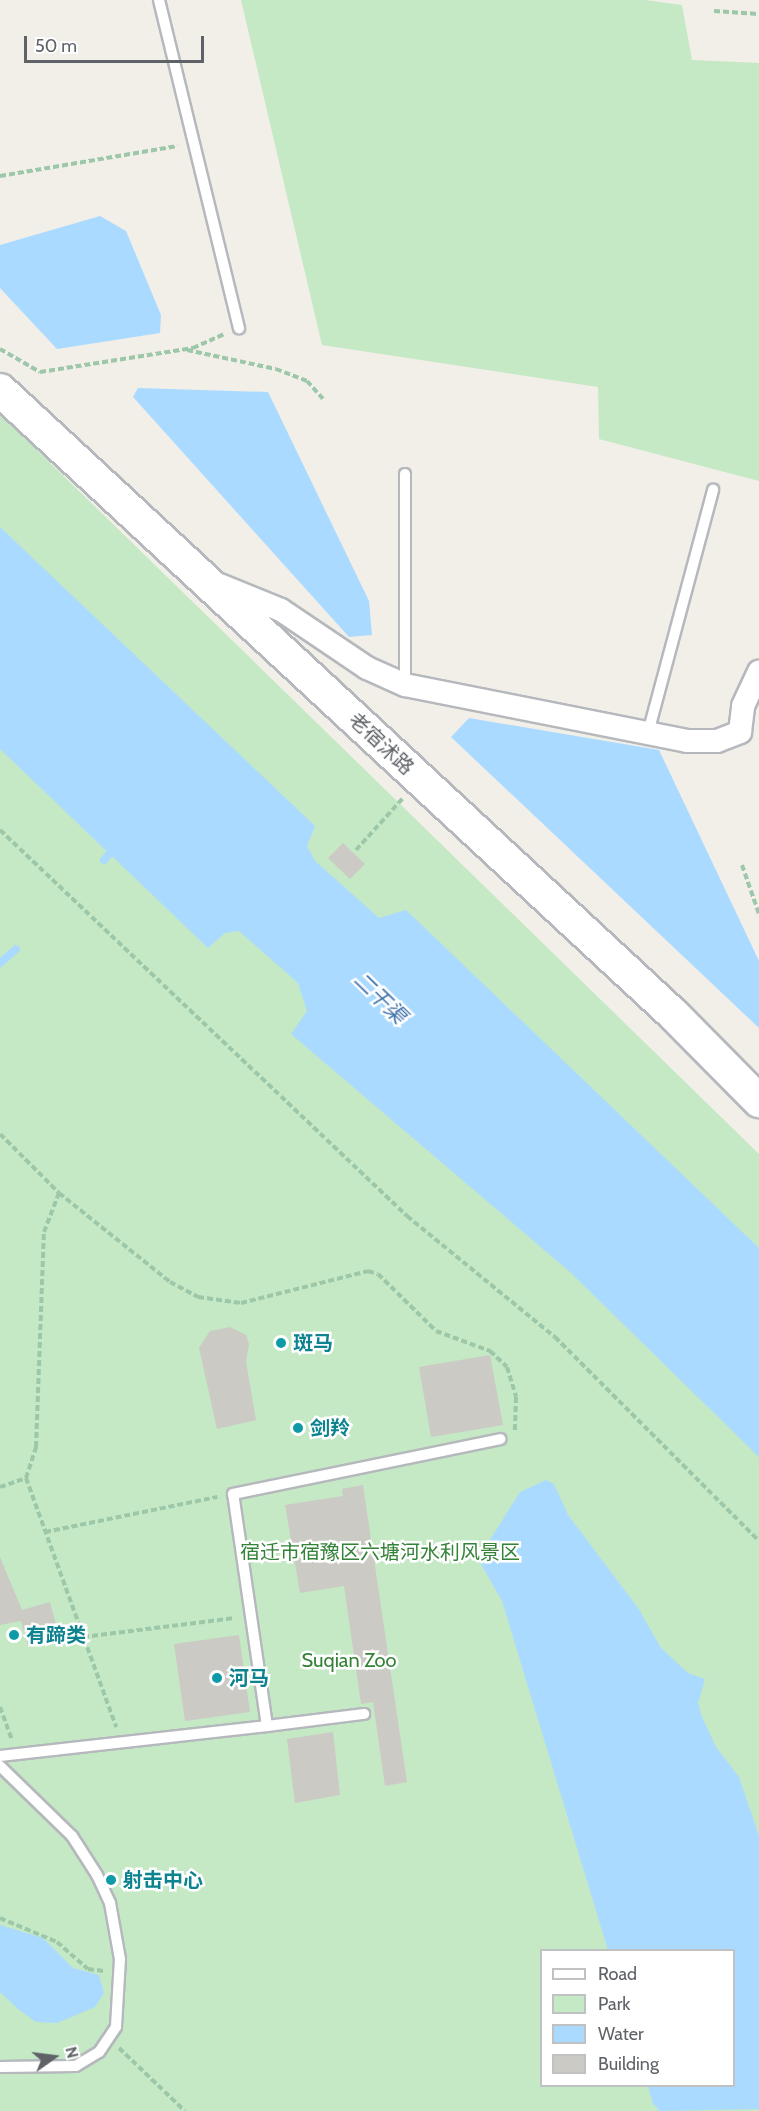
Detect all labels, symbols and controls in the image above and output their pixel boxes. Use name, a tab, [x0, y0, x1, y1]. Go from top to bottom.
scale bar	[27, 24, 207, 62]
text: 50 m	[35, 35, 77, 57]
street label: 老宿沭路	[344, 708, 418, 780]
water label: 二干渠	[349, 967, 411, 1029]
place label: 斑马	[293, 1331, 333, 1355]
marker: 斑马	[274, 1336, 288, 1350]
place label: 剑羚	[310, 1416, 350, 1440]
marker: 剑羚	[291, 1421, 305, 1435]
park label: 宿迁市宿豫区六塘河水利风景区	[240, 1540, 520, 1564]
place label: 有蹄类	[26, 1623, 86, 1647]
marker: 有蹄类	[7, 1628, 21, 1642]
park label: Suqian Zoo	[301, 1648, 397, 1672]
place label: 河马	[229, 1666, 269, 1690]
marker: 河马	[210, 1671, 224, 1685]
place label: 射击中心	[123, 1868, 203, 1892]
marker: 射击中心	[104, 1873, 118, 1887]
legend	[540, 1949, 735, 2087]
text: Road	[598, 1963, 637, 1985]
text: Park	[598, 1993, 630, 2015]
text: Water	[598, 2023, 644, 2045]
north arrow	[24, 2027, 84, 2087]
text: N	[61, 2045, 83, 2060]
text: Building	[598, 2053, 659, 2075]

